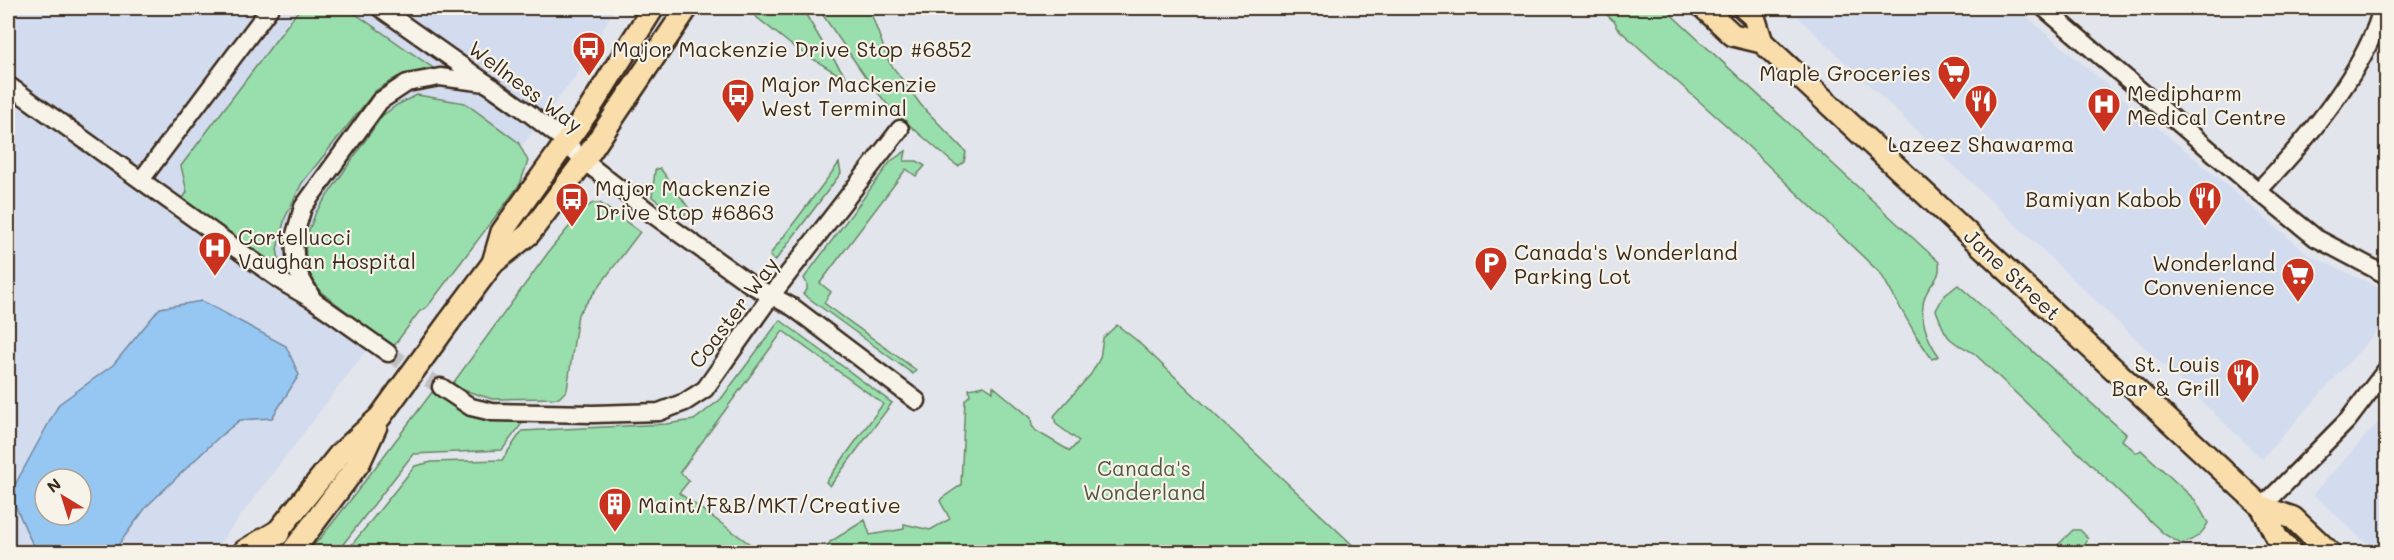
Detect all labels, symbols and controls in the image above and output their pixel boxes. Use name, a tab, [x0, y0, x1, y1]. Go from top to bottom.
bus stop icon: Major Mackenzie Drive Stop #6852	[571, 30, 607, 77]
street label: Wellness Way	[463, 34, 589, 138]
place label: Major Mackenzie Drive Stop #6852	[612, 35, 972, 62]
supermarket icon: Maple Groceries	[1936, 54, 1972, 101]
place label: Maple Groceries	[1759, 59, 1931, 86]
place label: Major Mackenzie West Terminal	[761, 70, 937, 121]
bus stop icon: Major Mackenzie West Terminal	[720, 77, 756, 124]
place label: Medipharm Medical Centre	[2127, 79, 2286, 130]
restaurant icon: Lazeez Shawarma	[1963, 83, 1999, 130]
hospital icon: Medipharm Medical Centre	[2086, 86, 2122, 133]
place label: Lazeez Shawarma	[1888, 130, 2074, 157]
place label: Major Mackenzie Drive Stop #6863	[595, 174, 774, 225]
restaurant icon: Bamiyan Kabob	[2187, 180, 2223, 227]
bus stop icon: Major Mackenzie Drive Stop #6863	[554, 181, 590, 228]
place label: Bamiyan Kabob	[2025, 185, 2182, 212]
street label: Jane Street	[1959, 222, 2067, 326]
place label: Cortellucci Vaughan Hospital	[238, 223, 416, 274]
hospital icon: Cortellucci Vaughan Hospital	[197, 230, 233, 277]
place label: Canada's Wonderland Parking Lot	[1514, 238, 1737, 289]
parking icon: Canada's Wonderland Parking Lot	[1473, 245, 1509, 292]
place label: Wonderland Convenience	[2144, 249, 2275, 300]
street label: Coaster Way	[682, 251, 784, 373]
supermarket icon: Wonderland Convenience	[2280, 256, 2316, 303]
place label: St. Louis Bar & Grill	[2112, 350, 2220, 401]
restaurant icon: St. Louis Bar & Grill	[2225, 357, 2261, 404]
park label: Canada's Wonderland	[1083, 454, 1205, 505]
north arrow	[33, 467, 93, 527]
text: N	[42, 473, 65, 497]
building icon: Maint/F&B/MKT/Creative	[597, 486, 633, 533]
place label: Maint/F&B/MKT/Creative	[638, 491, 901, 518]

